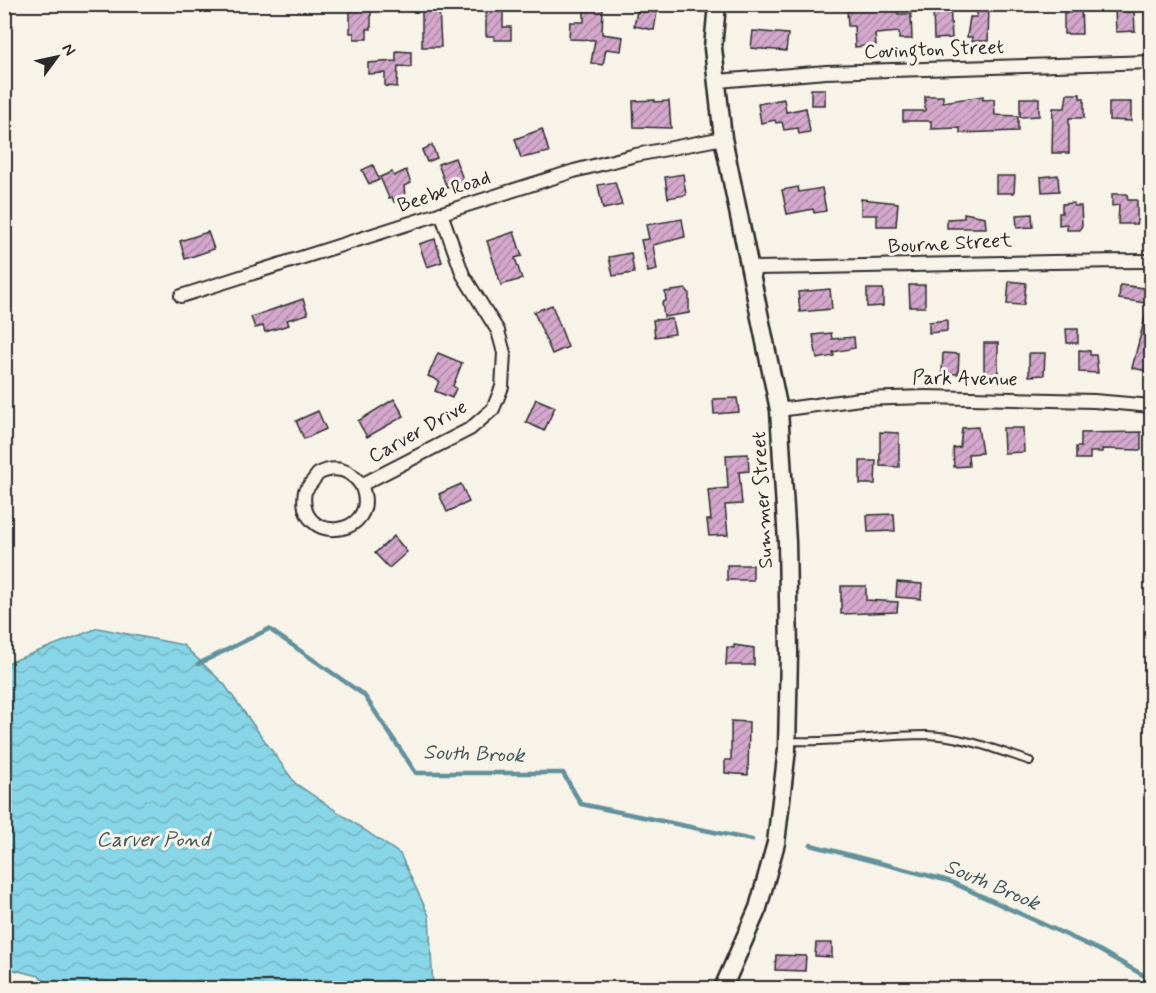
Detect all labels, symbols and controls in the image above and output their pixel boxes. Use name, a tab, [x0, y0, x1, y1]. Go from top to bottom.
north arrow	[27, 27, 87, 87]
street label: Covington Street	[864, 34, 1005, 68]
text: N	[57, 39, 80, 60]
street label: Beebe Road	[394, 164, 494, 220]
street label: Bourne Street	[887, 227, 1013, 261]
street label: Park Avenue	[912, 365, 1018, 393]
street label: Carver Drive	[364, 394, 472, 470]
street label: Summer Street	[746, 431, 780, 569]
water label: South Brook	[423, 738, 526, 770]
water label: Carver Pond	[96, 826, 212, 854]
water label: South Brook	[940, 852, 1045, 918]

